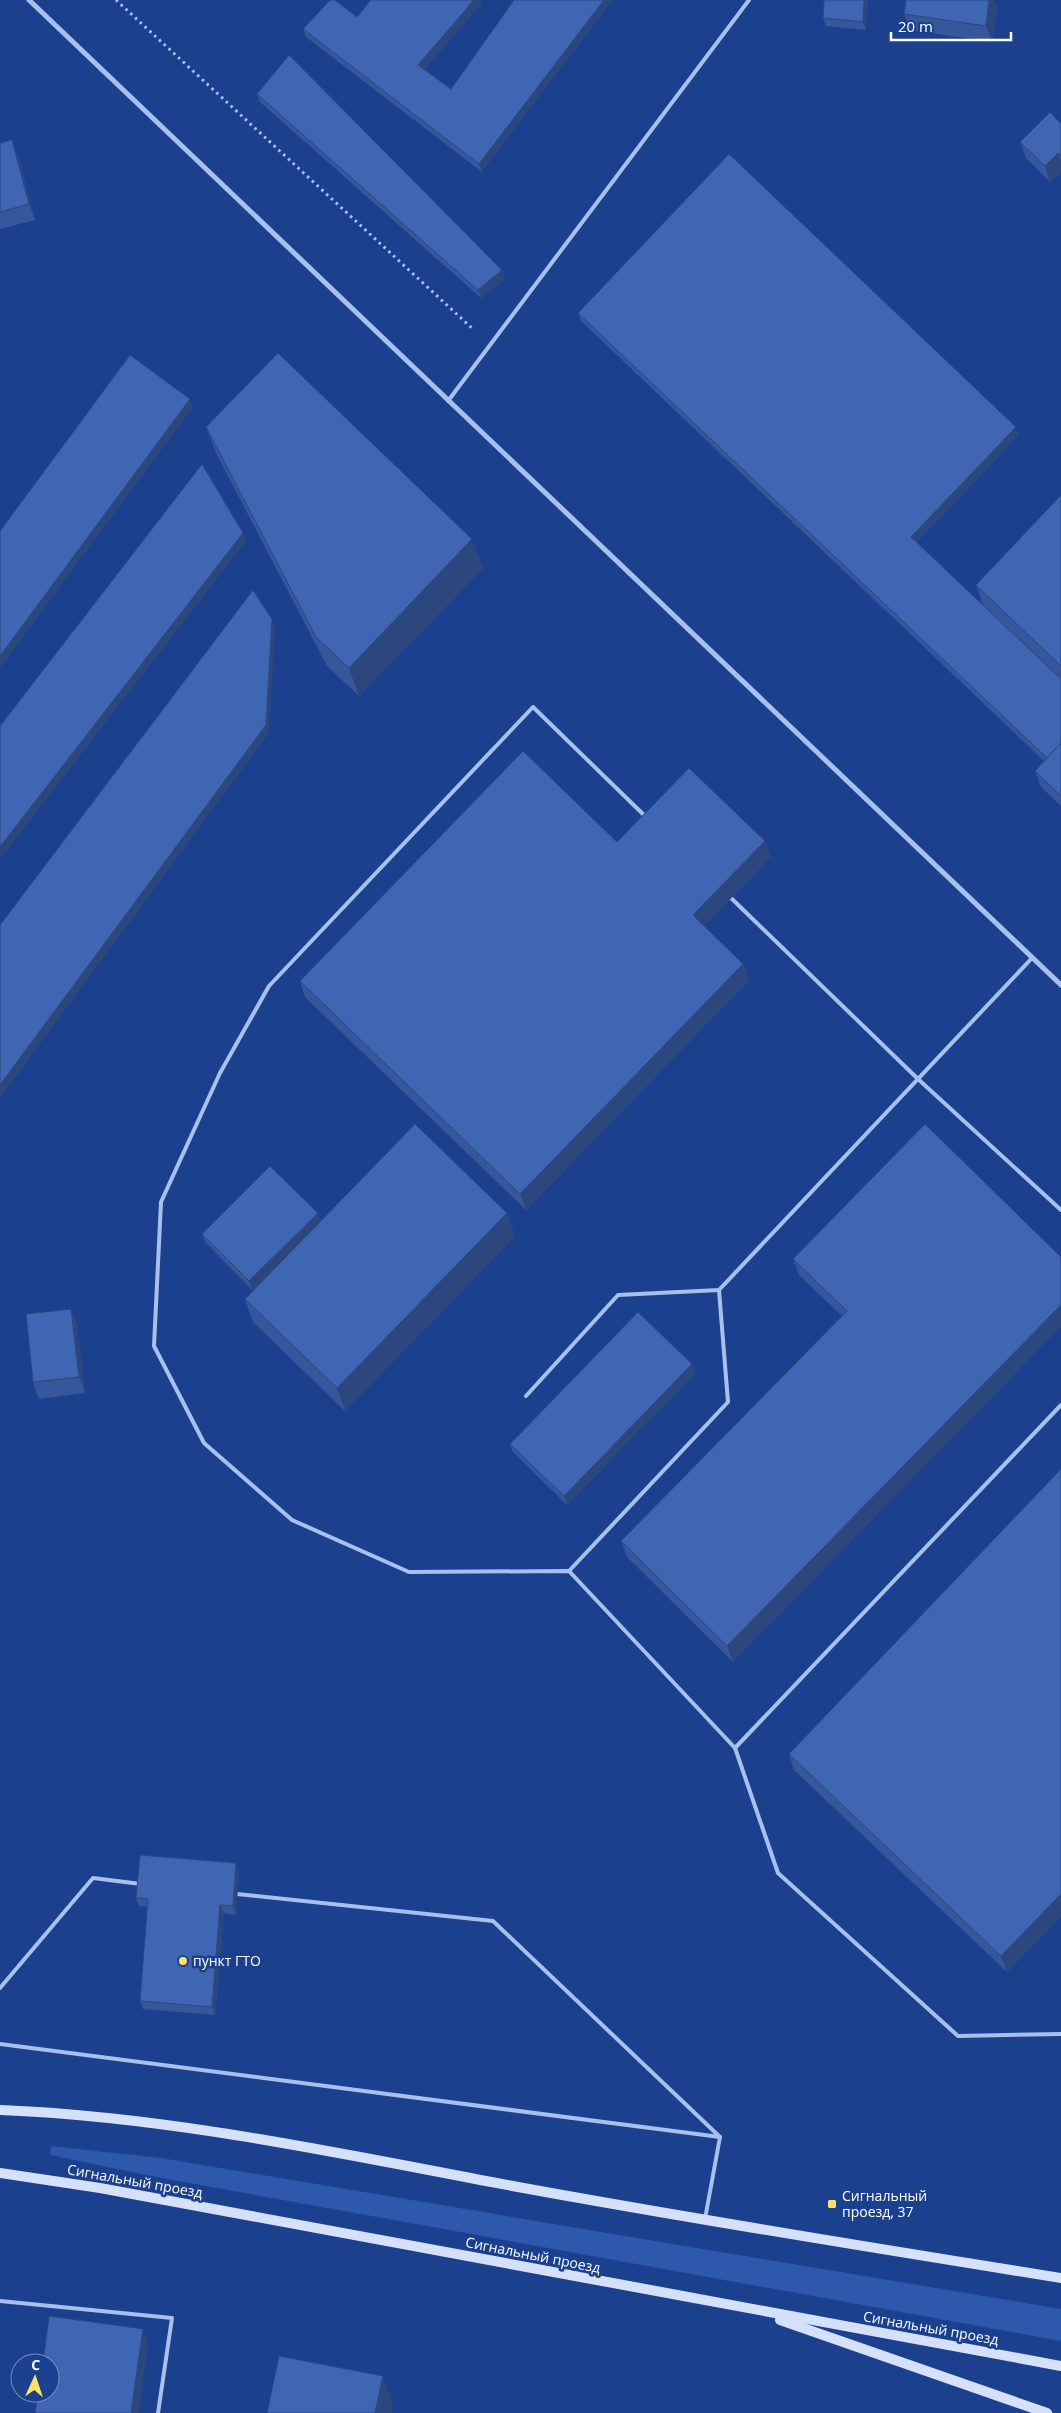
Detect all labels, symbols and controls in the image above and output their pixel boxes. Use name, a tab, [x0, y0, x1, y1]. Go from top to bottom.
scale bar	[891, 10, 1011, 42]
text: 20 m	[898, 16, 933, 36]
place label: пункт ГТО	[193, 1951, 261, 1970]
marker: пункт ГТО	[177, 1955, 189, 1967]
street label: Сигнальный проезд	[66, 2159, 204, 2202]
place label: Сигнальный проезд, 37	[842, 2186, 927, 2221]
marker: Сигнальный проезд, 37	[826, 2198, 838, 2210]
street label: Сигнальный проезд	[464, 2232, 602, 2277]
street label: Сигнальный проезд	[862, 2306, 1000, 2349]
north arrow	[10, 2353, 60, 2403]
text: С	[31, 2355, 41, 2374]

